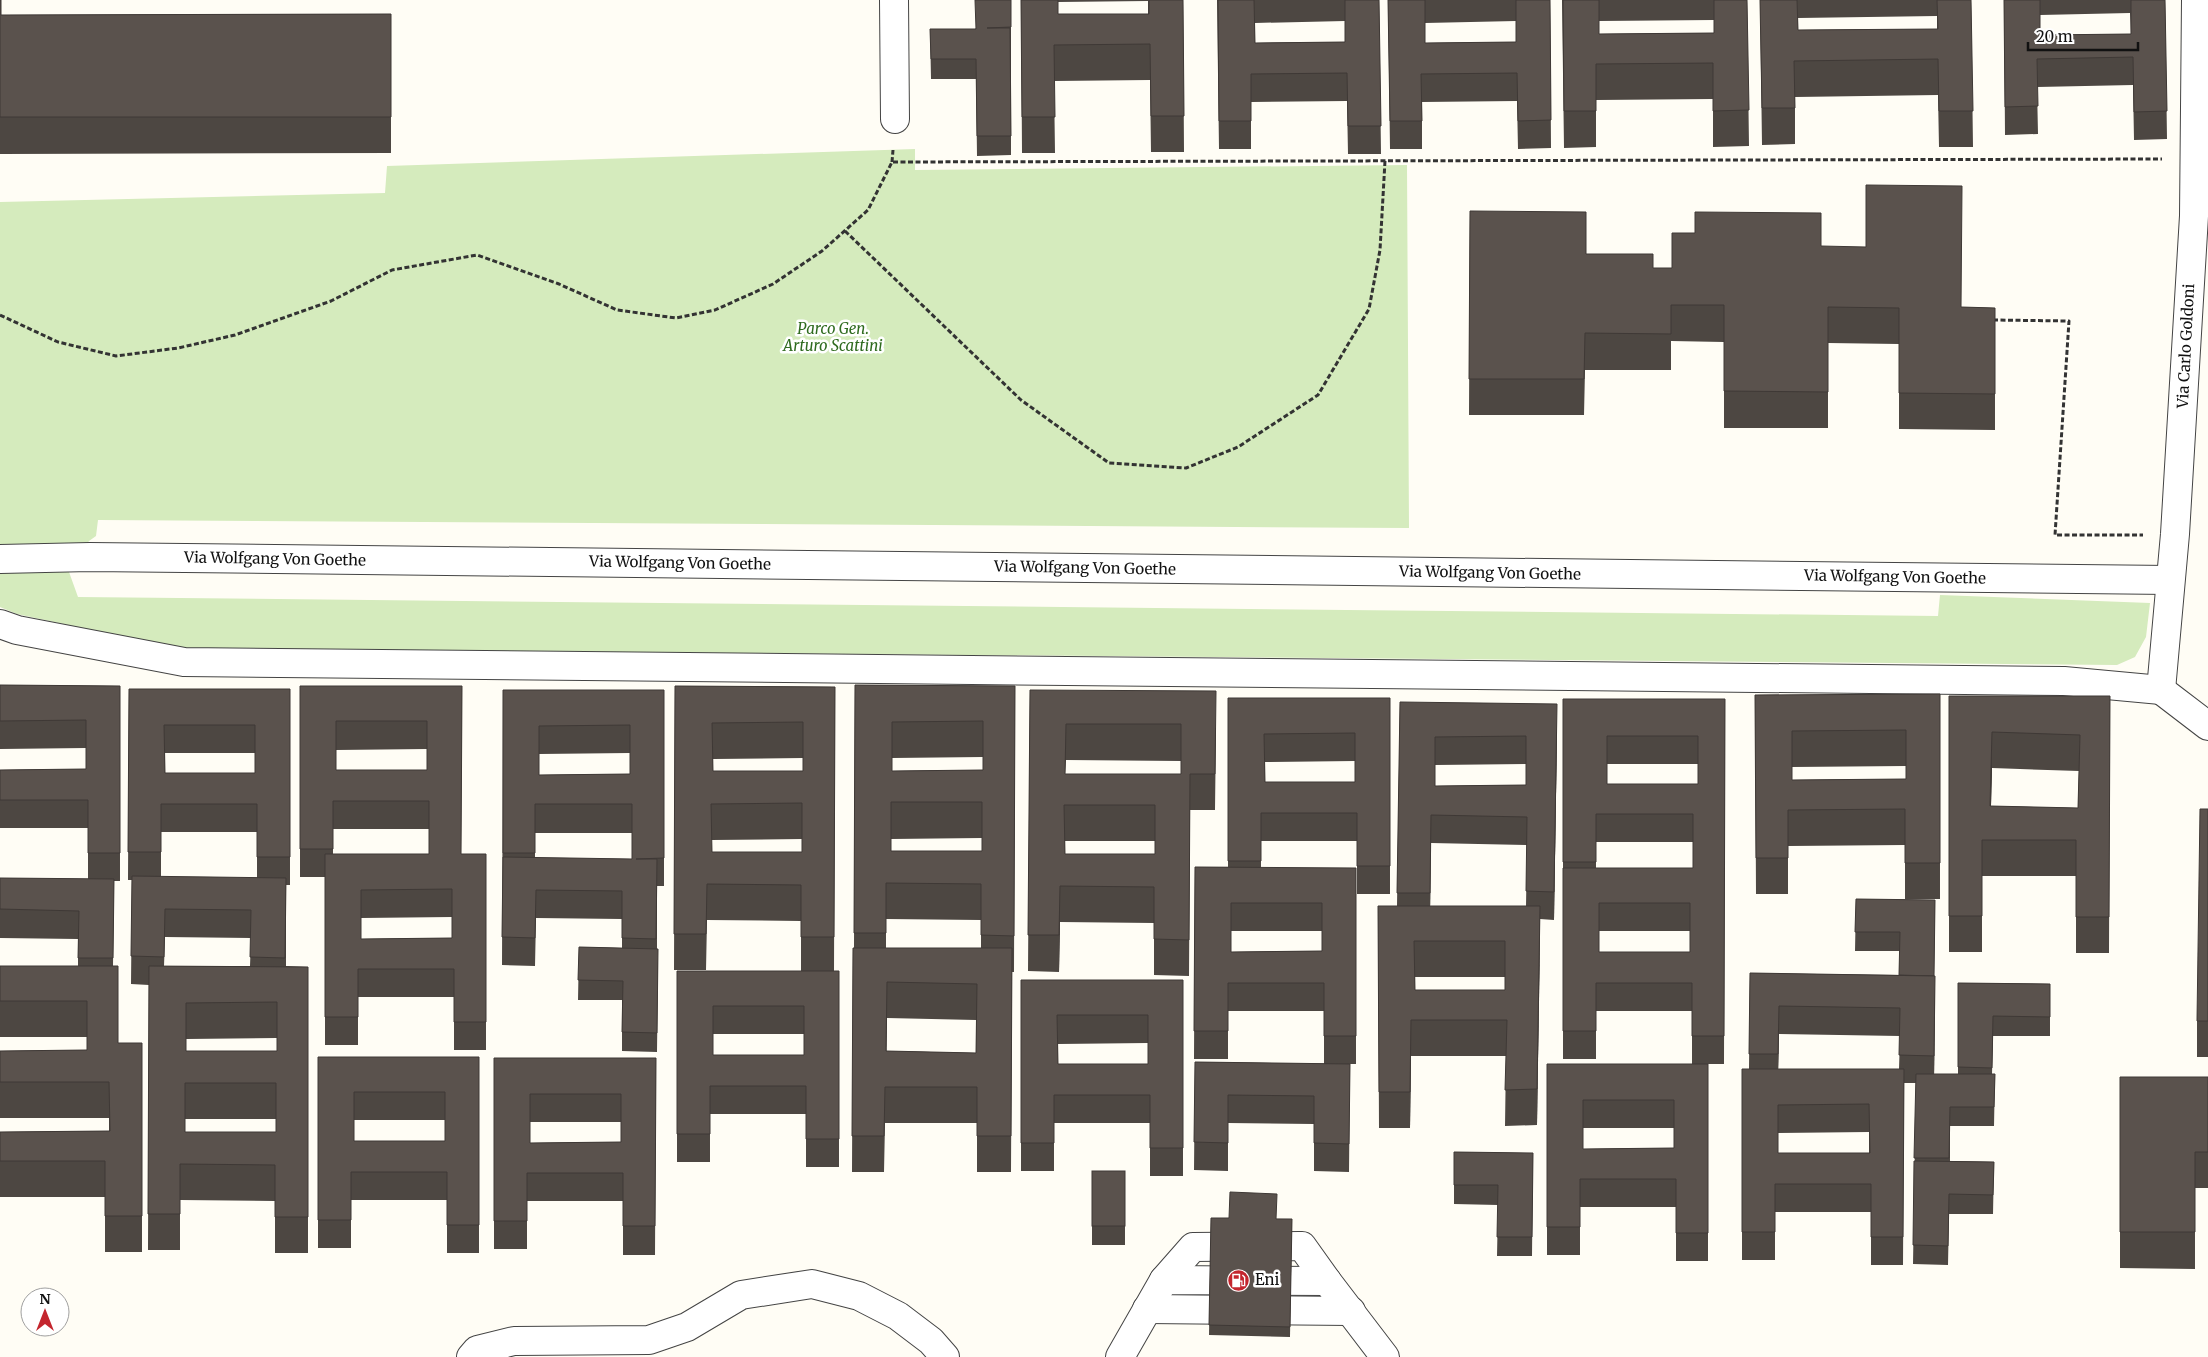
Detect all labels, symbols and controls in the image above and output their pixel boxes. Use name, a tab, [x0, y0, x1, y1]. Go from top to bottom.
scale bar	[2028, 20, 2138, 52]
text: 20 m	[2036, 27, 2073, 46]
street label: Via Carlo Goldoni	[2173, 283, 2198, 410]
park label: Parco Gen. Arturo Scattini	[782, 319, 883, 355]
street label: Via Wolfgang Von Goethe	[183, 547, 366, 570]
street label: Via Wolfgang Von Goethe	[588, 551, 771, 574]
street label: Via Wolfgang Von Goethe	[993, 556, 1176, 579]
street label: Via Wolfgang Von Goethe	[1398, 561, 1581, 584]
street label: Via Wolfgang Von Goethe	[1803, 565, 1986, 588]
fuel station icon: Eni	[1227, 1268, 1251, 1292]
place label: Eni	[1255, 1270, 1279, 1289]
north arrow	[20, 1287, 70, 1337]
text: N	[39, 1290, 51, 1308]

